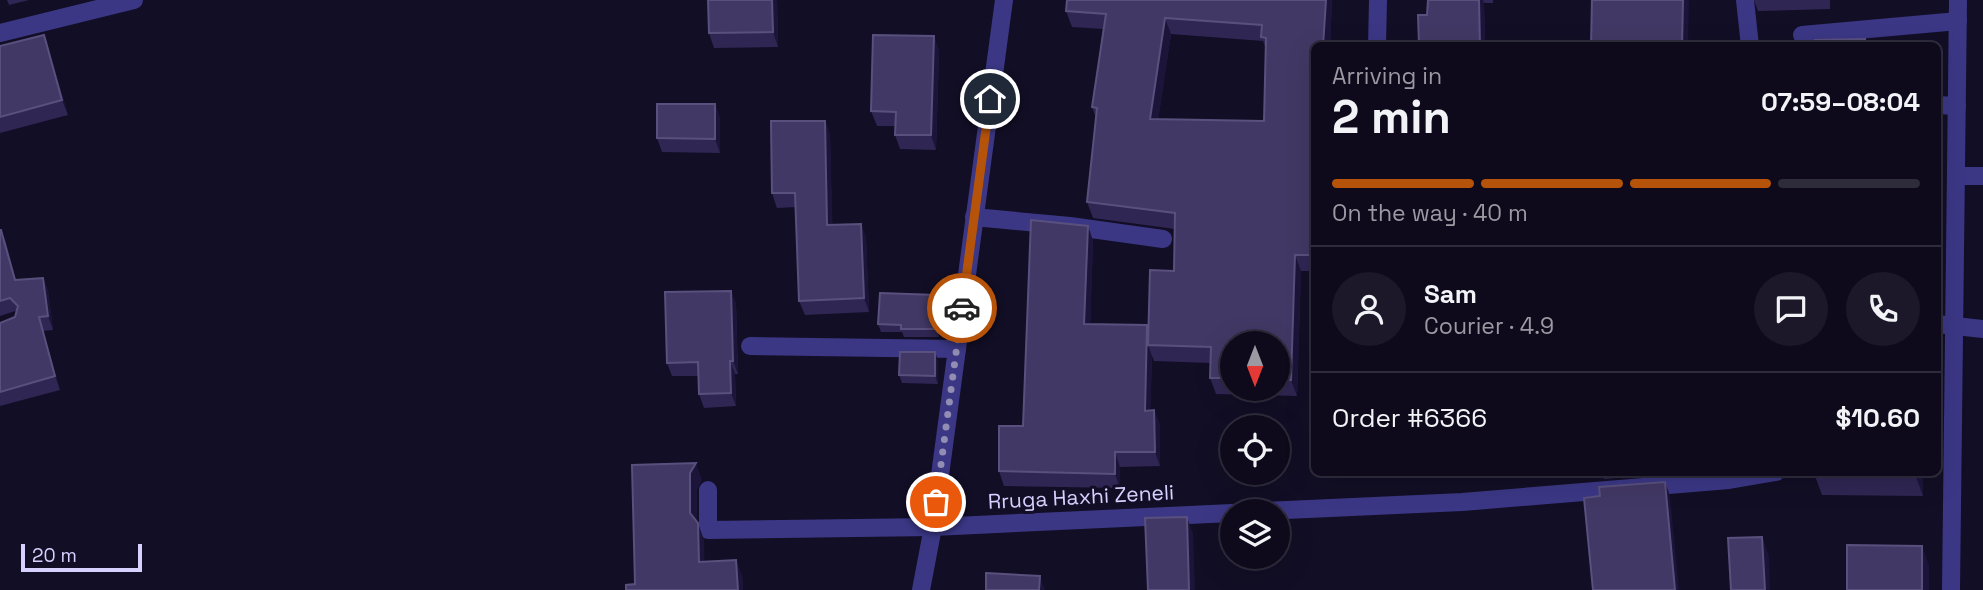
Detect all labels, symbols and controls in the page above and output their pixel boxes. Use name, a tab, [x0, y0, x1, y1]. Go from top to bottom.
text: Arriving in	[1332, 61, 1442, 91]
pin	[960, 69, 1020, 129]
icon: home	[971, 80, 1009, 118]
text: 07:59–08:04	[1761, 85, 1920, 119]
text: 2 min	[1332, 88, 1451, 146]
text: On the way · 40 m	[1332, 198, 1528, 228]
button: person	[1332, 272, 1406, 346]
button: chat	[1754, 272, 1828, 346]
button: phone	[1846, 272, 1920, 346]
courier	[927, 273, 997, 343]
text: Sam	[1424, 277, 1477, 311]
icon: car	[943, 289, 981, 327]
text: Courier · 4.9	[1424, 311, 1554, 341]
north arrow	[1220, 331, 1290, 401]
map controls	[1220, 331, 1290, 569]
text: Order #6366	[1332, 401, 1487, 435]
text: $10.60	[1836, 401, 1920, 435]
button: locate	[1220, 415, 1290, 485]
pin	[906, 472, 966, 532]
street label: Rruga Haxhi Zeneli	[987, 478, 1175, 515]
icon: bag	[917, 483, 955, 521]
button: layers	[1220, 499, 1290, 569]
scale bar	[21, 541, 142, 573]
text: 20 m	[32, 543, 77, 568]

